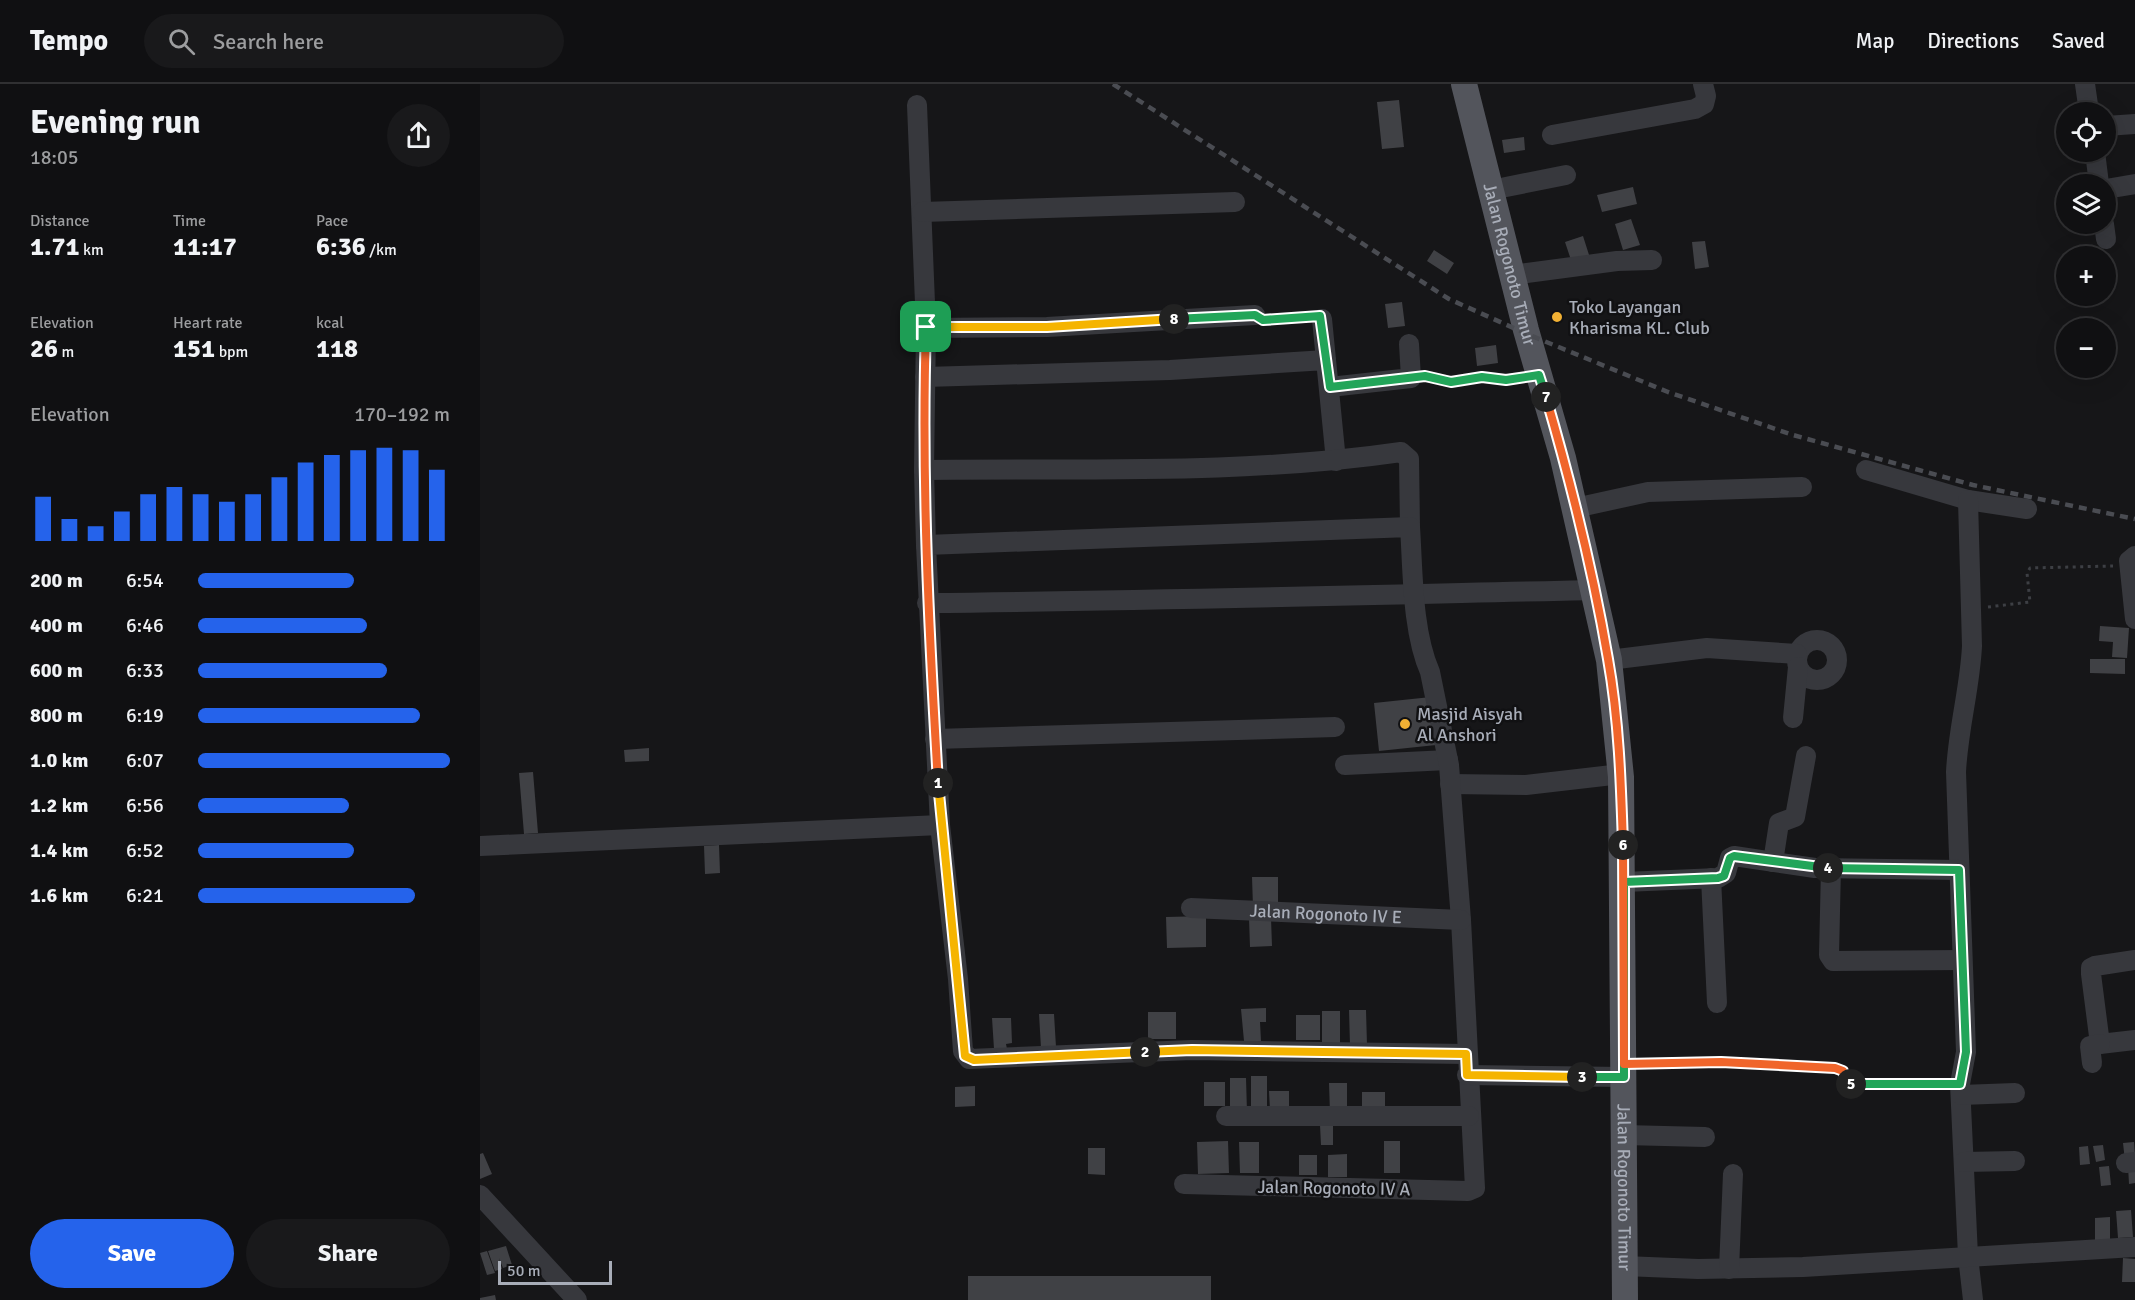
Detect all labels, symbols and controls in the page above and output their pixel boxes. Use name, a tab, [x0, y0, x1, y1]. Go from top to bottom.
search box	[144, 14, 564, 68]
text: Tempo	[30, 24, 108, 58]
icon: search	[165, 25, 198, 58]
text: Search here	[213, 28, 324, 55]
text: Map	[1856, 28, 1894, 54]
text: Directions	[1927, 28, 2019, 54]
text: Saved	[2052, 28, 2105, 54]
text: Evening run	[30, 102, 200, 143]
map controls	[2056, 102, 2116, 378]
button: locate	[2056, 102, 2116, 162]
button: share	[387, 104, 450, 167]
text: 18:05	[30, 145, 79, 170]
button: layers	[2056, 174, 2116, 234]
street label: Jalan Rogonoto Timur	[1478, 181, 1541, 349]
text: Distance	[30, 211, 90, 231]
text: Time	[173, 211, 206, 231]
text: Pace	[316, 211, 348, 231]
text: 1.71	[30, 231, 80, 263]
text: 11:17	[173, 231, 237, 263]
text: 6:36	[316, 231, 366, 263]
text: km	[80, 240, 104, 260]
text: /km	[366, 240, 397, 260]
button: +	[2056, 246, 2116, 306]
place label: Toko Layangan Kharisma KL. Club	[1569, 296, 1710, 339]
pin	[900, 301, 951, 352]
pin: 8	[1159, 304, 1189, 334]
text: 8	[1170, 309, 1178, 329]
icon: arrive	[909, 310, 942, 343]
marker: Toko Layangan Kharisma KL. Club	[1550, 310, 1564, 324]
text: Elevation	[30, 313, 94, 333]
text: Heart rate	[173, 313, 242, 333]
text: kcal	[316, 313, 344, 333]
button: −	[2056, 318, 2116, 378]
text: 26	[30, 333, 58, 365]
text: 151	[173, 333, 215, 365]
text: 118	[316, 333, 358, 365]
text: m	[58, 342, 74, 362]
text: bpm	[215, 342, 248, 362]
pin: 7	[1531, 382, 1561, 412]
text: 7	[1542, 387, 1550, 407]
text: Elevation	[30, 402, 110, 427]
text: 170–192 m	[354, 402, 450, 427]
text: 200 m	[30, 568, 83, 593]
text: 6:54	[126, 568, 164, 593]
text: 400 m	[30, 613, 83, 638]
text: 6:46	[126, 613, 164, 638]
text: 600 m	[30, 658, 83, 683]
text: 6:33	[126, 658, 164, 683]
text: 800 m	[30, 703, 83, 728]
text: 6:19	[126, 703, 164, 728]
place label: Masjid Aisyah Al Anshori	[1417, 703, 1523, 746]
marker: Masjid Aisyah Al Anshori	[1398, 717, 1412, 731]
text: 1.0 km	[30, 748, 88, 773]
text: 6:07	[126, 748, 164, 773]
pin: 1	[923, 768, 953, 798]
text: 1	[934, 773, 942, 793]
text: 1.2 km	[30, 793, 88, 818]
text: 6:56	[126, 793, 164, 818]
pin: 6	[1608, 830, 1638, 860]
text: 6	[1619, 835, 1627, 855]
text: 1.4 km	[30, 838, 88, 863]
text: 6:52	[126, 838, 164, 863]
pin: 4	[1813, 853, 1843, 883]
text: 4	[1824, 858, 1832, 878]
text: 1.6 km	[30, 883, 88, 908]
text: 6:21	[126, 883, 164, 908]
street label: Jalan Rogonoto IV E	[1249, 900, 1402, 928]
pin: 2	[1130, 1037, 1160, 1067]
text: 2	[1141, 1042, 1149, 1062]
pin: 3	[1567, 1062, 1597, 1092]
text: 3	[1578, 1067, 1586, 1087]
pin: 5	[1836, 1069, 1866, 1099]
text: 5	[1847, 1074, 1855, 1094]
street label: Jalan Rogonoto Timur	[1612, 1104, 1636, 1271]
street label: Jalan Rogonoto IV A	[1257, 1176, 1411, 1200]
button: Save	[30, 1219, 234, 1288]
button: Share	[246, 1219, 450, 1288]
scale bar	[498, 1258, 612, 1286]
text: 50 m	[507, 1261, 541, 1281]

